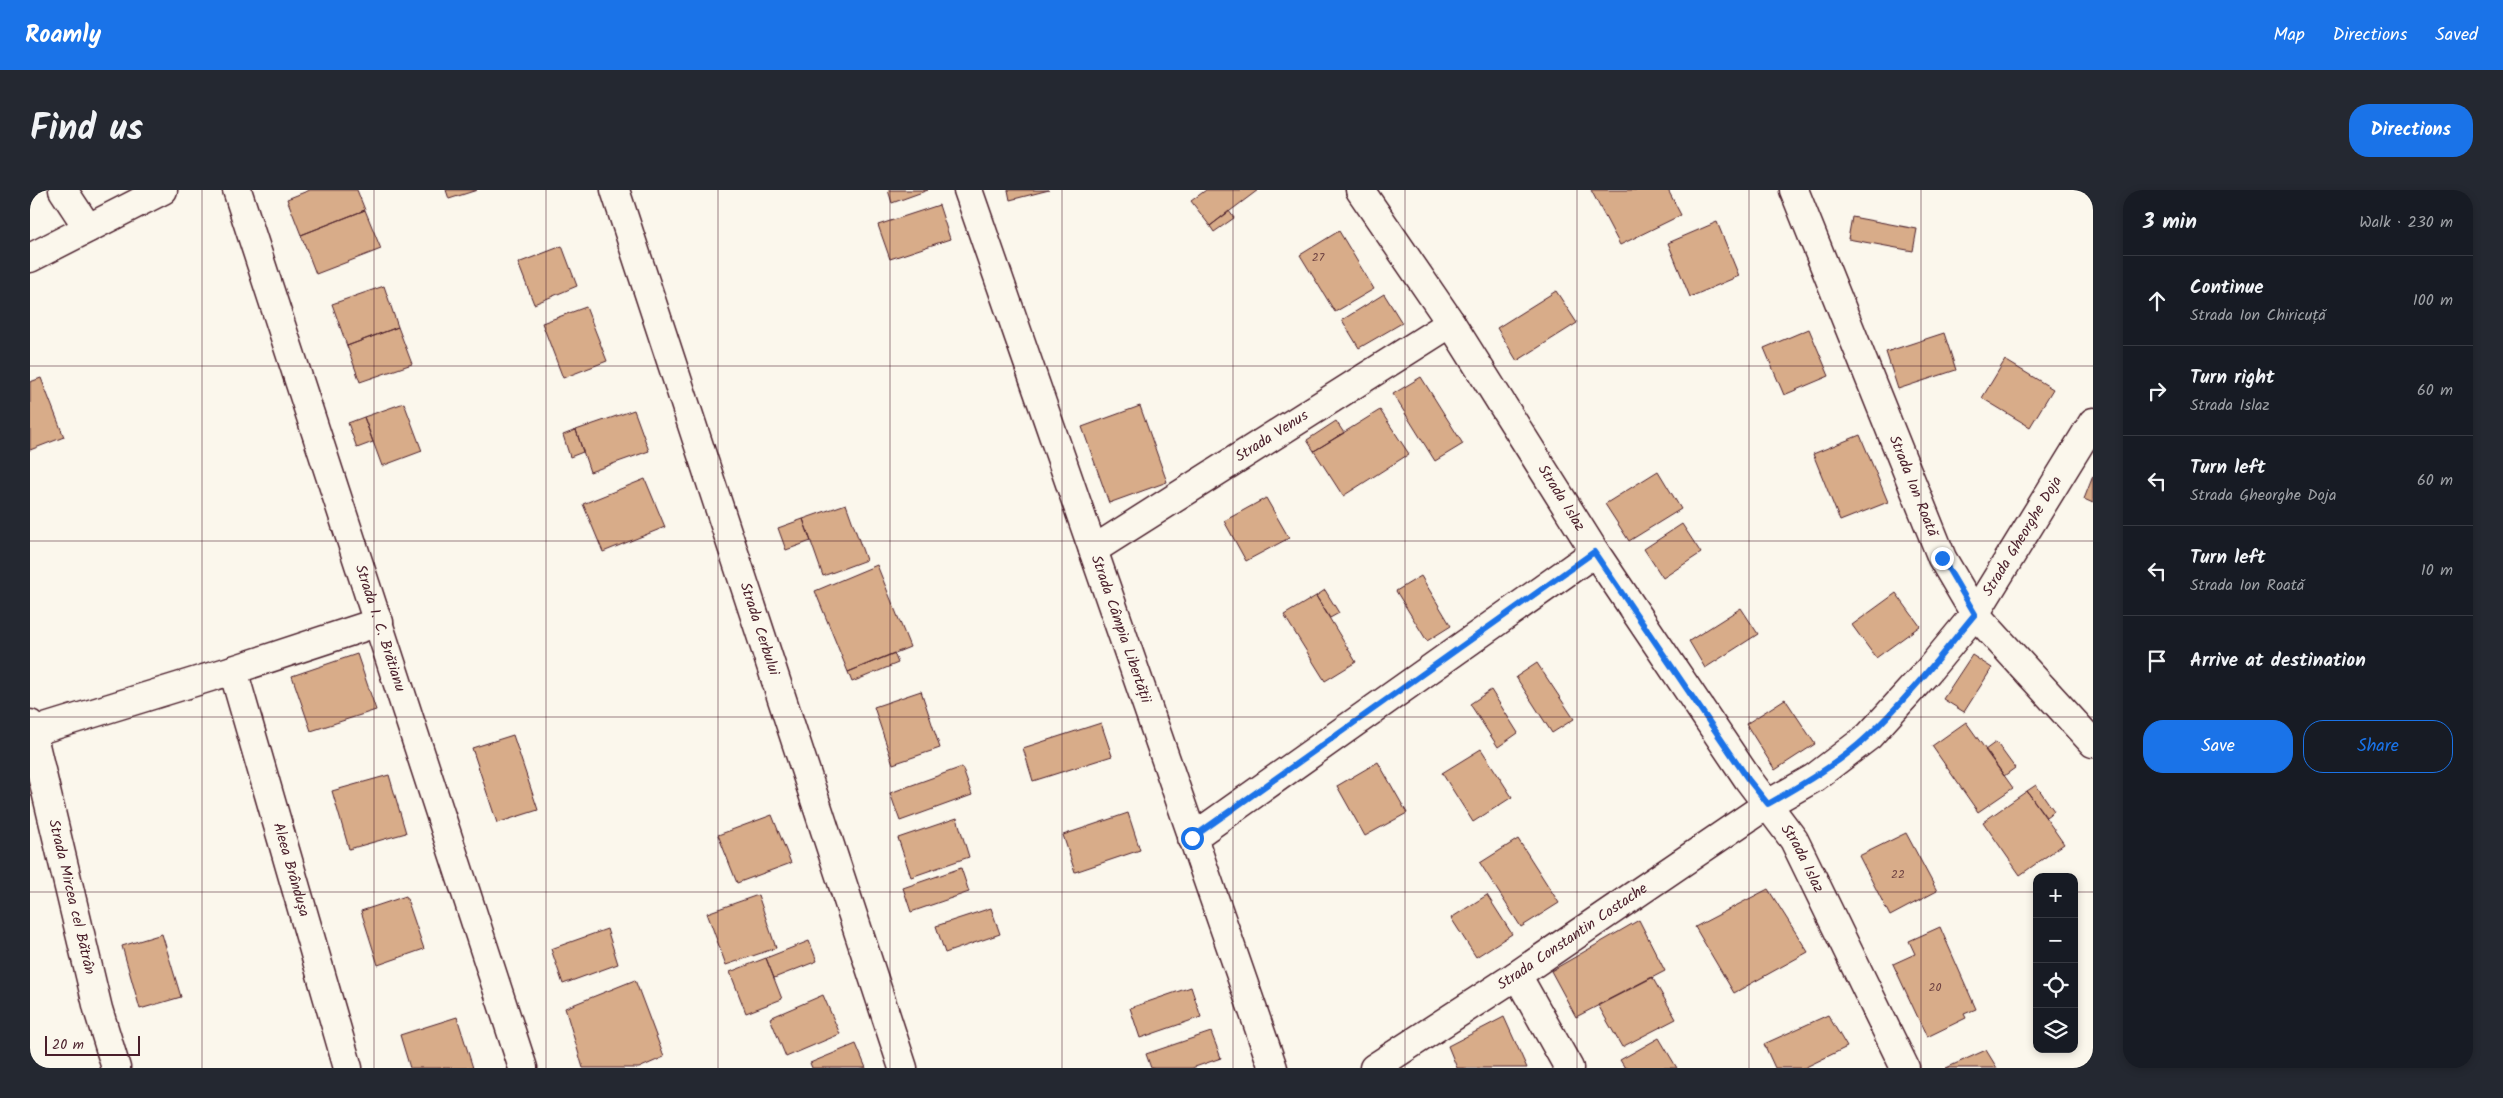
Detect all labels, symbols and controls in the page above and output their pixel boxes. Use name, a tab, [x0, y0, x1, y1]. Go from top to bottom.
text: Roamly	[25, 16, 101, 55]
text: Map	[2273, 21, 2305, 50]
text: Directions	[2333, 21, 2407, 50]
text: Saved	[2435, 21, 2478, 50]
text: Find us	[30, 102, 143, 158]
button: Directions	[2349, 104, 2473, 157]
text: 3 min	[2143, 206, 2197, 239]
text: Walk · 230 m	[2359, 210, 2453, 235]
house number: 27	[1312, 248, 1325, 267]
text: Continue	[2190, 273, 2263, 303]
icon: ahead	[2143, 287, 2171, 315]
text: 100 m	[2413, 288, 2453, 313]
text: Strada Ion Chiricuță	[2190, 303, 2326, 328]
text: Turn right	[2190, 363, 2275, 393]
icon: right	[2143, 377, 2171, 405]
text: 60 m	[2417, 378, 2453, 403]
text: Strada Islaz	[2190, 393, 2270, 418]
street label: Strada Venus	[1231, 404, 1314, 469]
street label: Strada Ion Roată	[1882, 432, 1945, 542]
text: Turn left	[2190, 453, 2265, 483]
street label: Strada Islaz	[1531, 460, 1591, 536]
icon: left	[2143, 467, 2171, 495]
text: 60 m	[2417, 468, 2453, 493]
street label: Strada Gheorghe Doja	[1976, 472, 2069, 601]
text: Strada Gheorghe Doja	[2190, 483, 2336, 508]
text: Turn left	[2190, 543, 2265, 573]
route end	[1931, 547, 1954, 570]
street label: Strada Câmpia Libertății	[1084, 552, 1158, 708]
icon: left	[2143, 557, 2171, 585]
text: 10 m	[2421, 558, 2453, 583]
street label: Strada I. C. Brătianu	[348, 562, 412, 695]
text: Strada Ion Roată	[2190, 573, 2304, 598]
street label: Strada Cerbului	[733, 579, 786, 680]
text: Arrive at destination	[2190, 646, 2366, 676]
icon: arrive	[2143, 647, 2171, 675]
button: Save	[2143, 720, 2293, 773]
button: Share	[2303, 720, 2453, 773]
street label: Strada Mircea cel Bătrân	[41, 817, 101, 977]
street label: Strada Islaz	[1774, 819, 1830, 897]
street label: Aleea Brândușa	[266, 820, 316, 920]
route start	[1181, 827, 1204, 850]
house number: 22	[1891, 865, 1905, 884]
map controls	[2033, 873, 2078, 1053]
button: +	[2033, 873, 2078, 918]
street label: Strada Constantin Costache	[1493, 877, 1653, 997]
button: −	[2033, 918, 2078, 963]
button: locate	[2033, 963, 2078, 1008]
house number: 20	[1929, 978, 1941, 997]
button: layers	[2033, 1008, 2078, 1053]
scale bar	[45, 1033, 140, 1056]
text: 20 m	[52, 1034, 84, 1056]

